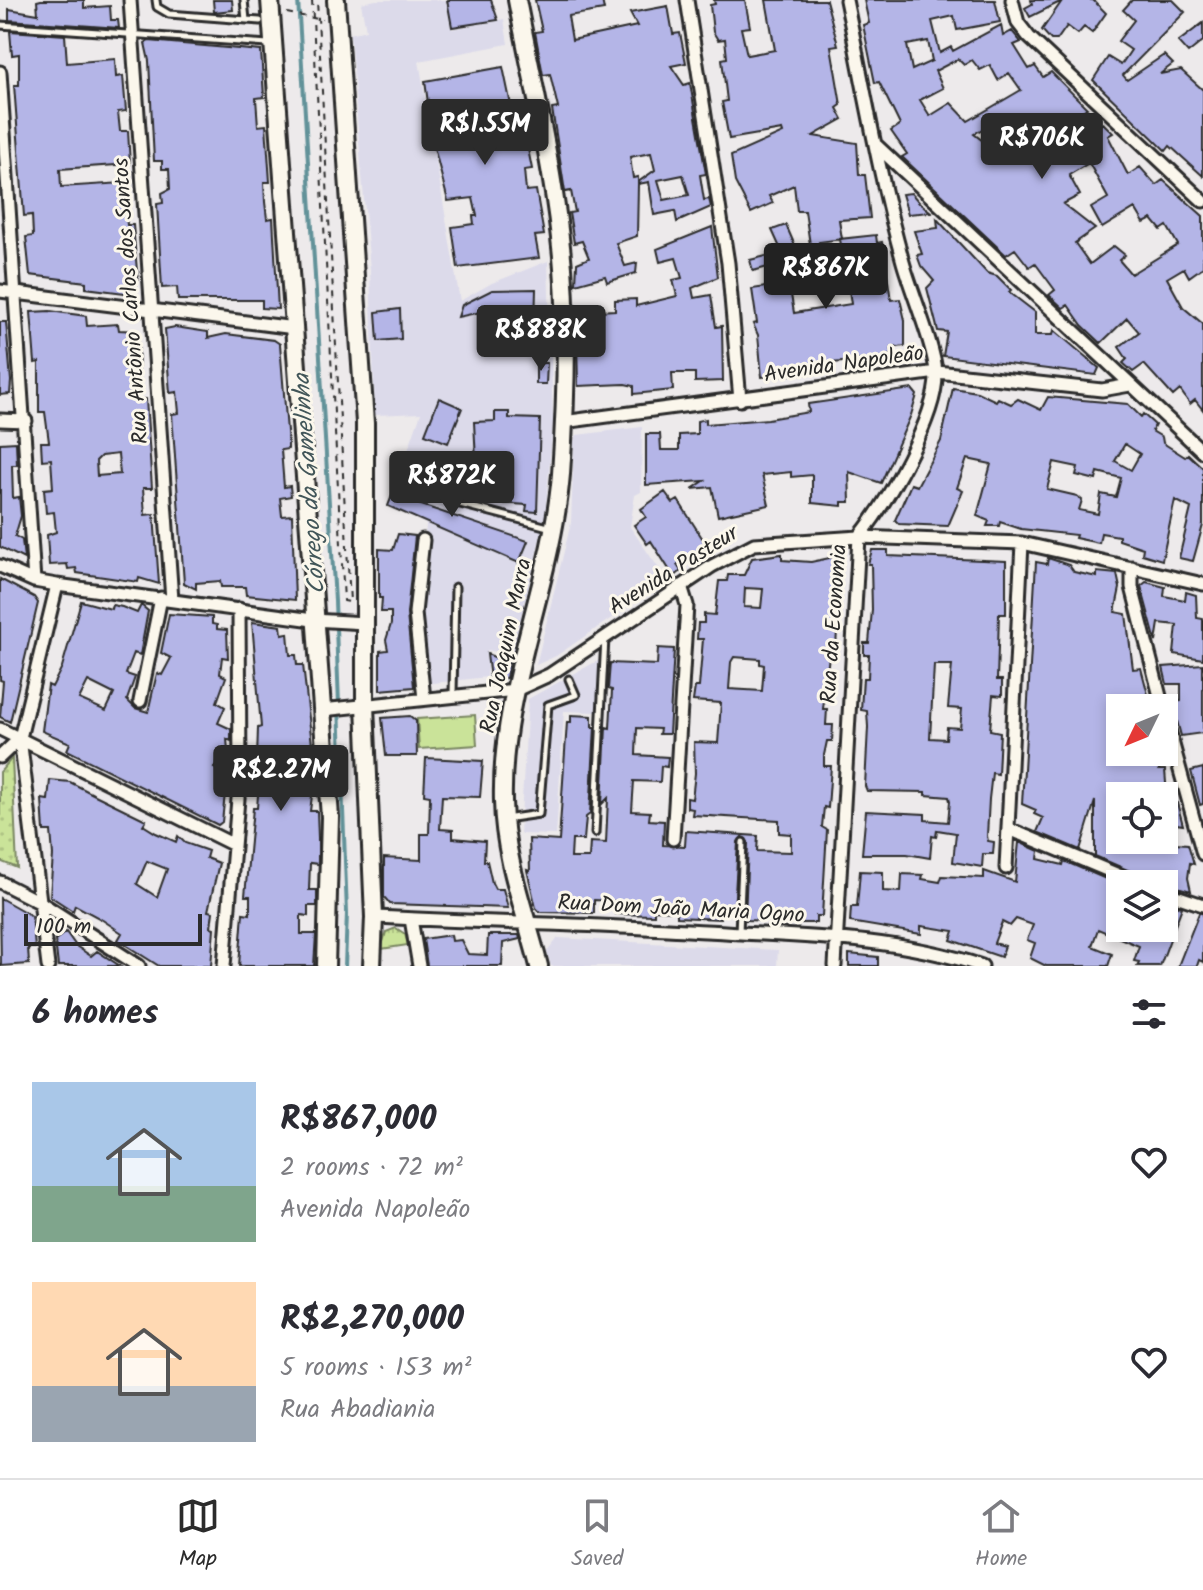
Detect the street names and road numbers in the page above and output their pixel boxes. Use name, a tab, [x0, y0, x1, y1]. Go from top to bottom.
street label: Rua Antônio Carlos dos Santos	[104, 156, 159, 445]
street label: Avenida Napoleão	[762, 336, 926, 394]
street label: Avenida Pasteur	[602, 516, 747, 625]
street label: Rua da Economia	[812, 543, 858, 705]
street label: Rua Joaquim Marra	[471, 555, 543, 737]
street label: Rua Dom João Maria Ogno	[557, 886, 806, 934]

